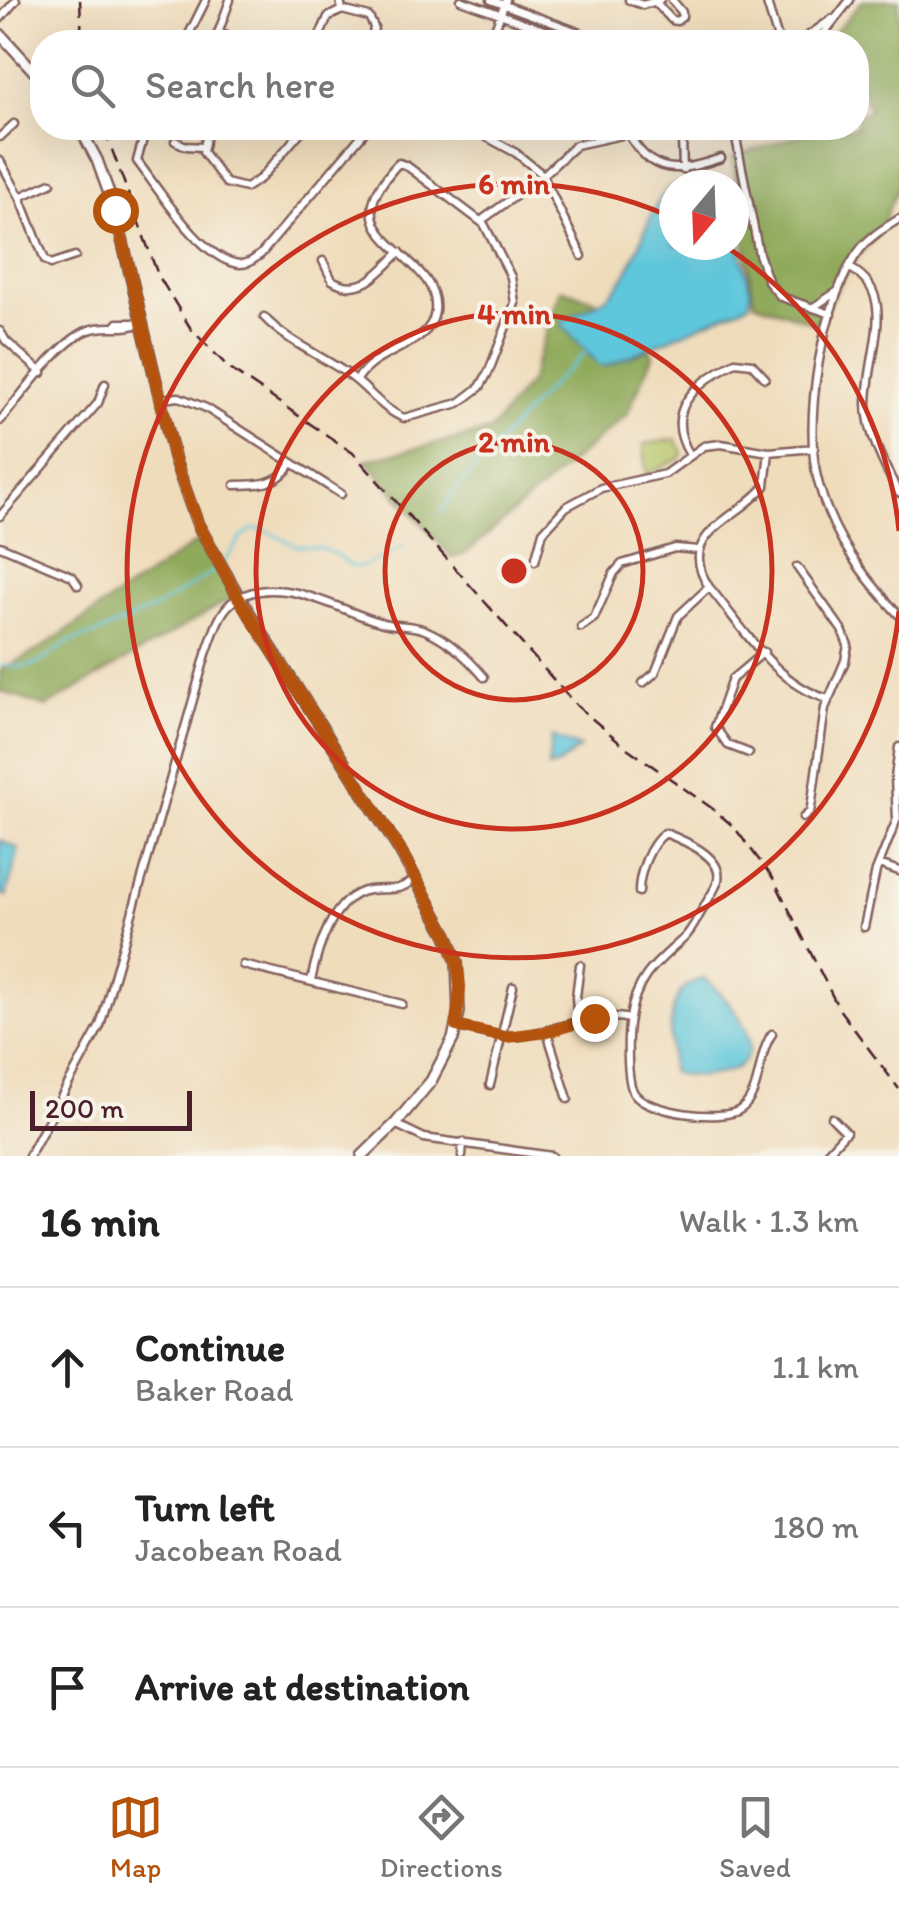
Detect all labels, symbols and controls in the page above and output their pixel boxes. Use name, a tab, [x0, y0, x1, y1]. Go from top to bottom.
search box	[30, 30, 869, 140]
icon: search	[65, 58, 120, 113]
text: Search here	[145, 62, 336, 108]
text: 6 min	[478, 165, 551, 202]
north arrow	[659, 170, 749, 260]
route start	[93, 188, 139, 234]
text: 4 min	[477, 295, 552, 332]
text: 2 min	[478, 423, 551, 460]
centre of rings	[496, 553, 532, 589]
route end	[572, 996, 618, 1042]
scale bar	[30, 1086, 192, 1130]
text: 200 m	[45, 1091, 124, 1125]
text: 16 min	[40, 1196, 160, 1247]
text: Walk · 1.3 km	[679, 1202, 859, 1240]
text: Continue	[135, 1325, 285, 1371]
icon: ahead	[40, 1340, 95, 1395]
text: 1.1 km	[772, 1348, 859, 1386]
text: Baker Road	[135, 1371, 294, 1409]
text: Turn left	[135, 1485, 275, 1531]
icon: left	[40, 1500, 95, 1555]
text: 180 m	[773, 1508, 859, 1546]
text: Jacobean Road	[135, 1531, 342, 1569]
icon: arrive	[40, 1660, 95, 1715]
text: Arrive at destination	[135, 1664, 470, 1710]
tab: Map	[108, 1790, 163, 1884]
tab: Directions	[380, 1790, 503, 1884]
tab: Saved	[719, 1790, 791, 1884]

